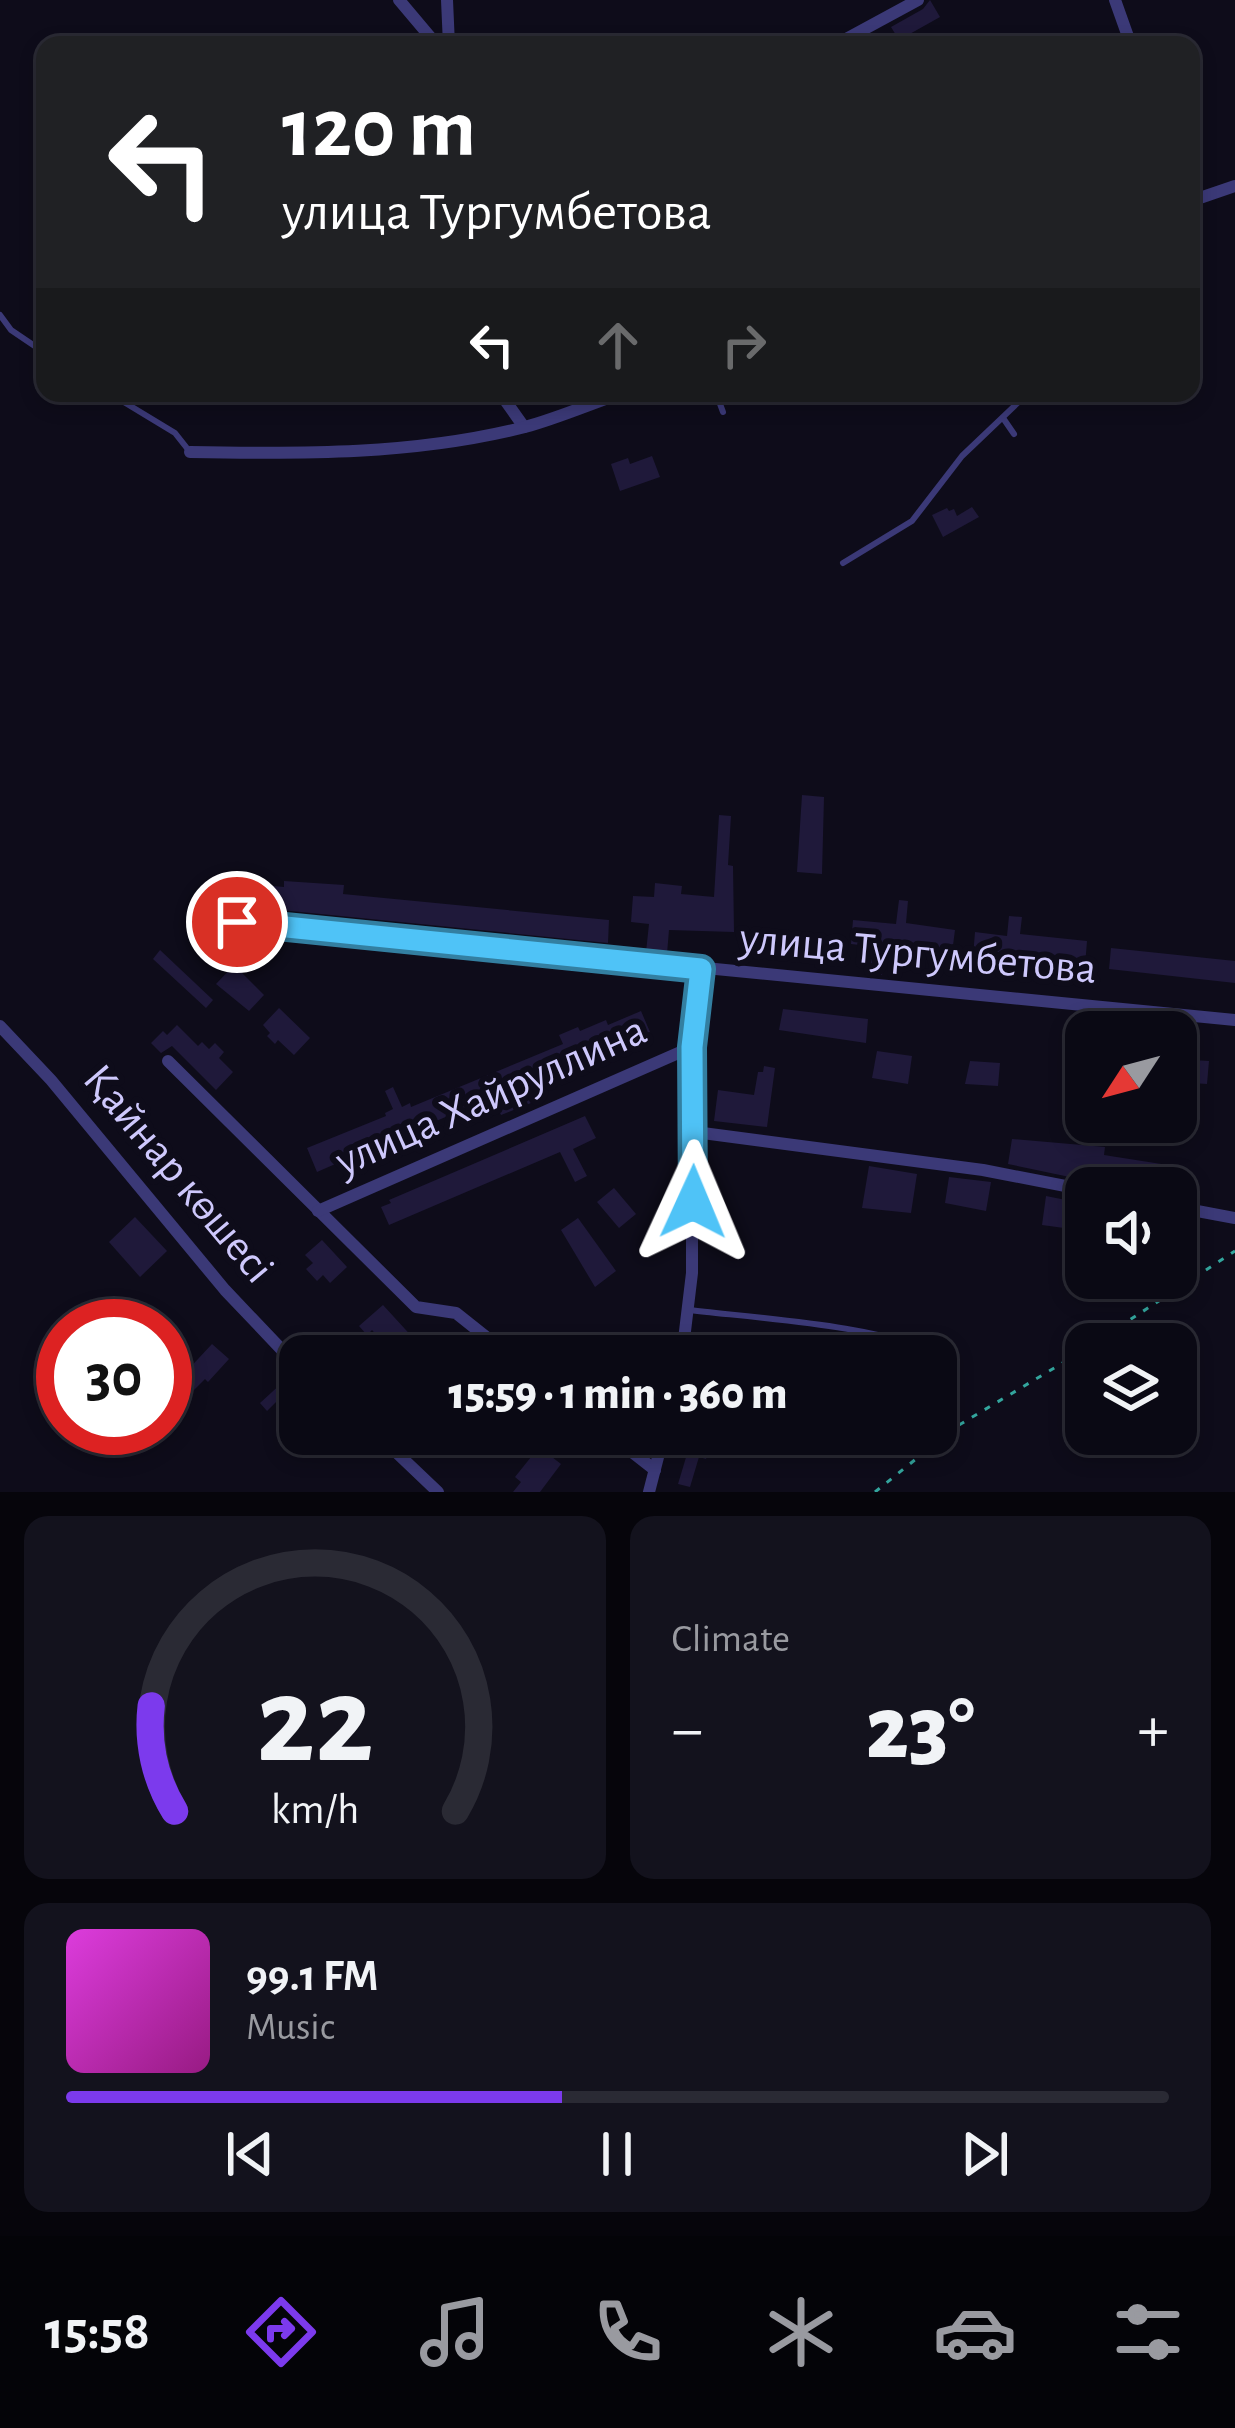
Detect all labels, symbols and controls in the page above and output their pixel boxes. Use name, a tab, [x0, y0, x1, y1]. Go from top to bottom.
icon: left	[84, 84, 240, 240]
text: 120 m	[282, 88, 476, 172]
text: улица Тургумбетова	[282, 186, 712, 240]
icon: left	[459, 312, 525, 378]
icon: ahead	[585, 312, 651, 378]
icon: right	[711, 312, 777, 378]
pin	[186, 871, 288, 973]
icon: arrive	[204, 889, 270, 955]
street label: улица Тургумбетова	[737, 916, 1098, 992]
street label: улица Хайруллина	[328, 1007, 653, 1185]
north arrow	[1065, 1011, 1197, 1143]
map controls	[1065, 1011, 1197, 1455]
street label: Қайнар көшесі	[74, 1056, 282, 1292]
position arrow	[630, 1139, 756, 1265]
button: sound	[1065, 1167, 1197, 1299]
speed limit sign: 30	[36, 1299, 192, 1455]
button: layers	[1065, 1323, 1197, 1455]
text: 15:59 · 1 min · 360 m	[449, 1372, 787, 1417]
text: Climate	[672, 1620, 790, 1659]
text: 22	[256, 1660, 374, 1785]
text: 23°	[866, 1685, 975, 1775]
text: −	[672, 1697, 703, 1763]
text: +	[1137, 1697, 1169, 1763]
text: km/h	[271, 1788, 359, 1831]
text: 99.1 FM	[246, 1954, 379, 1999]
text: Music	[246, 2008, 335, 2047]
icon: previous	[217, 2121, 283, 2187]
icon: pause	[584, 2121, 650, 2187]
icon: next	[952, 2121, 1018, 2187]
icon: directions	[239, 2290, 323, 2374]
icon: music	[413, 2290, 497, 2374]
icon: phone	[586, 2290, 670, 2374]
icon: climate	[759, 2290, 843, 2374]
icon: car	[933, 2290, 1017, 2374]
icon: filters	[1106, 2290, 1190, 2374]
text: 15:58	[45, 2305, 150, 2359]

